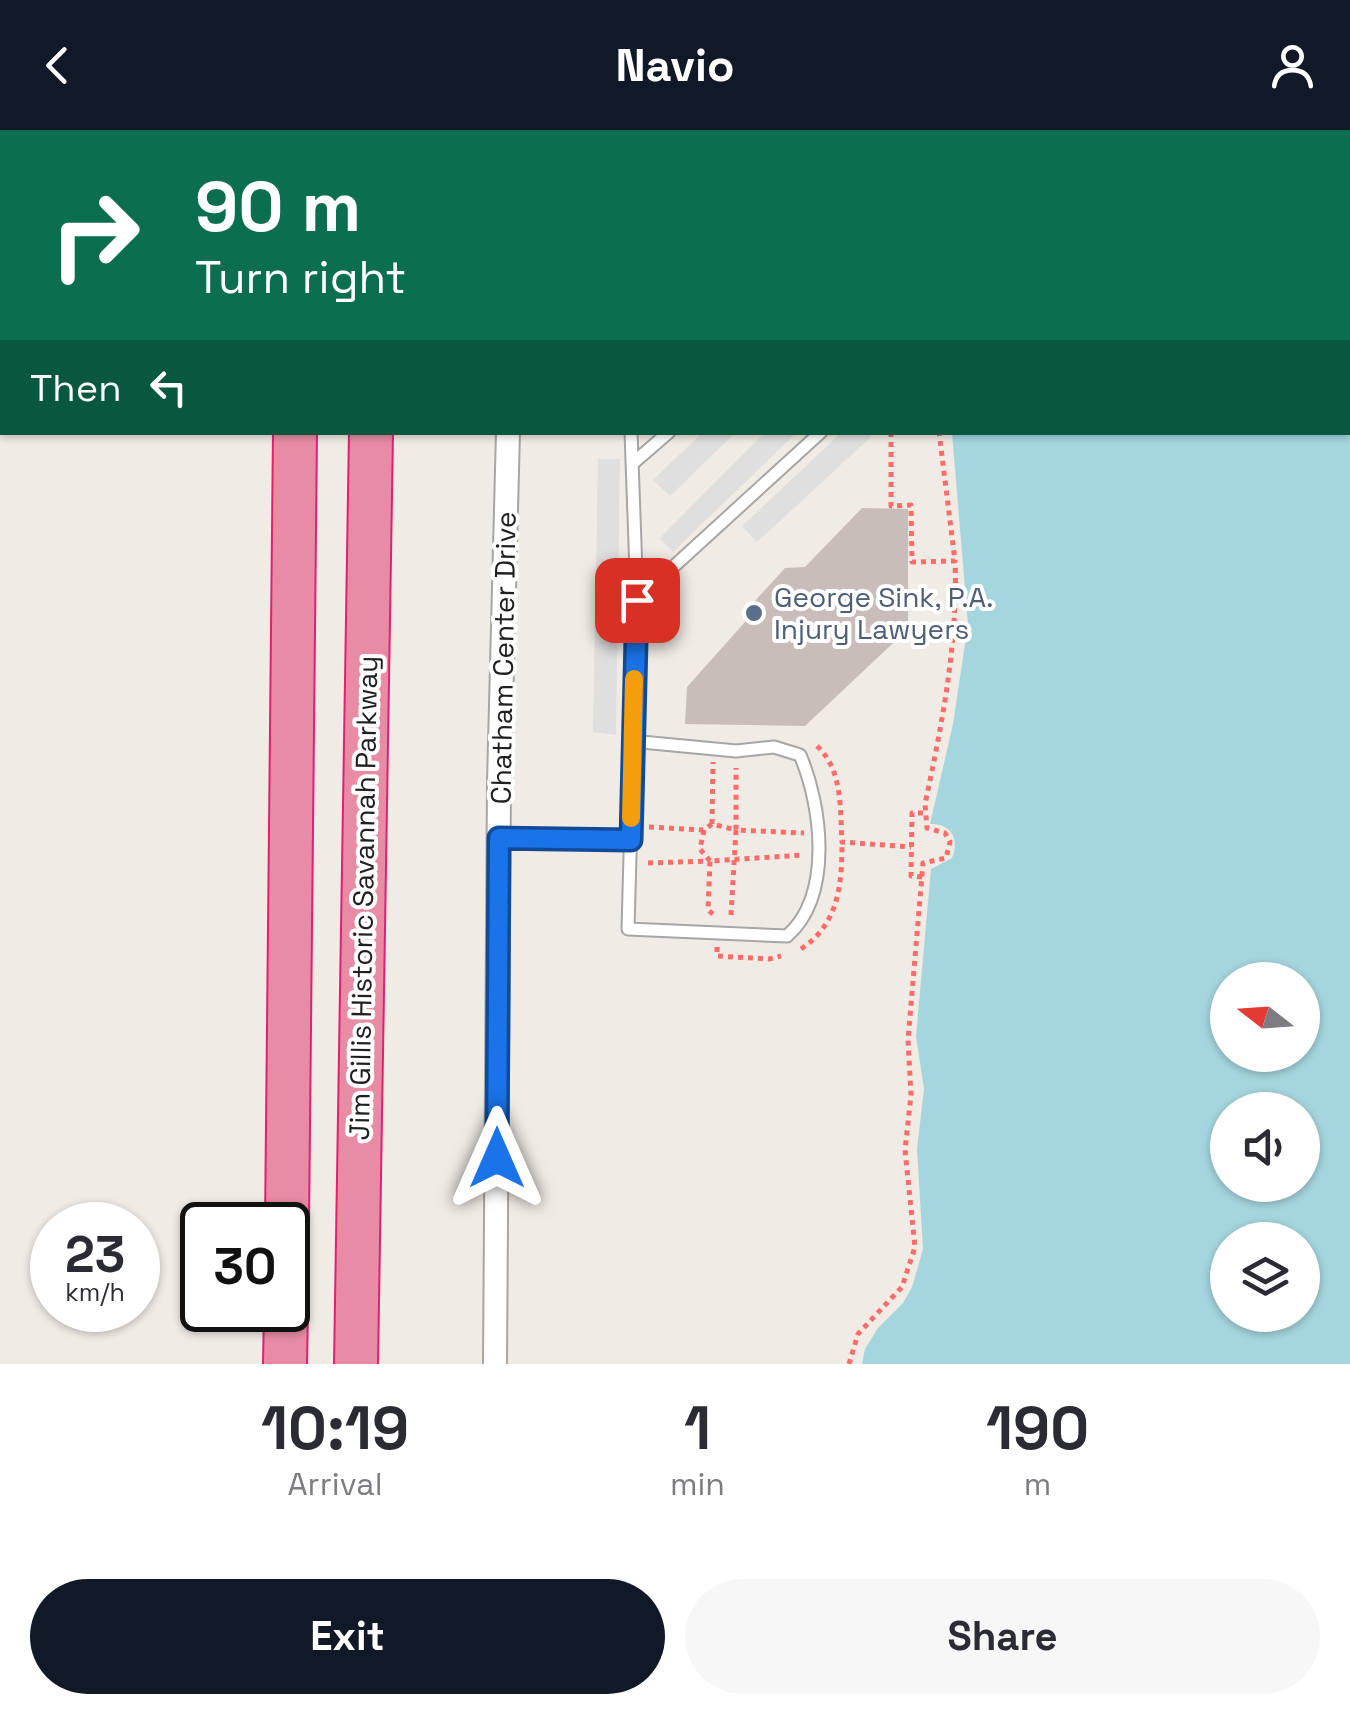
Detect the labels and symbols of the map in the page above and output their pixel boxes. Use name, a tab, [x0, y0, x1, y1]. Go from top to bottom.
street label: Chatham Center Drive	[482, 511, 524, 805]
pin	[595, 558, 680, 643]
place label: George Sink, P.A. Injury Lawyers	[774, 579, 993, 647]
marker: George Sink, P.A. Injury Lawyers	[743, 602, 765, 624]
street label: Jim Gillis Historic Savannah Parkway	[341, 655, 385, 1141]
north arrow	[1210, 962, 1320, 1072]
position arrow	[445, 1106, 549, 1210]
speed limit sign: 30	[180, 1202, 310, 1332]

